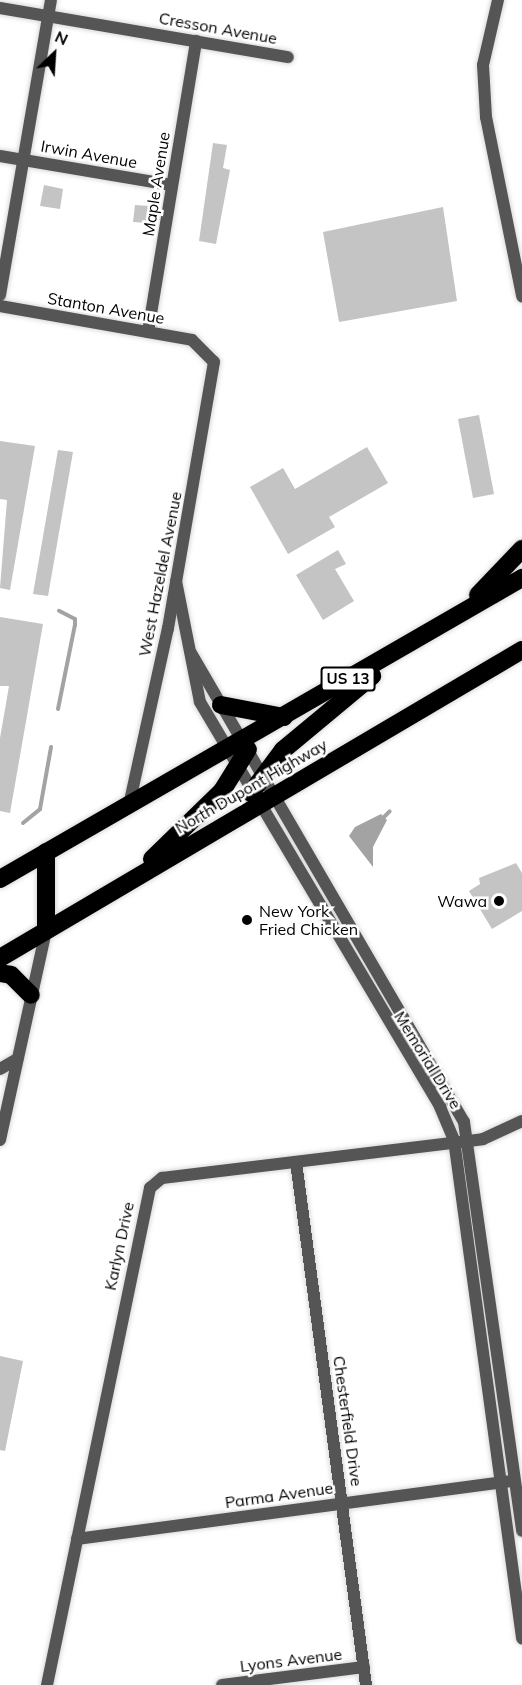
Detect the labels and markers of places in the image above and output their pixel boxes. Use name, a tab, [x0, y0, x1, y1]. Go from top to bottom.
place label: Wawa	[437, 891, 487, 911]
marker: Wawa	[492, 894, 506, 908]
place label: New York Fried Chicken	[259, 901, 358, 939]
marker: New York Fried Chicken	[240, 913, 254, 927]

